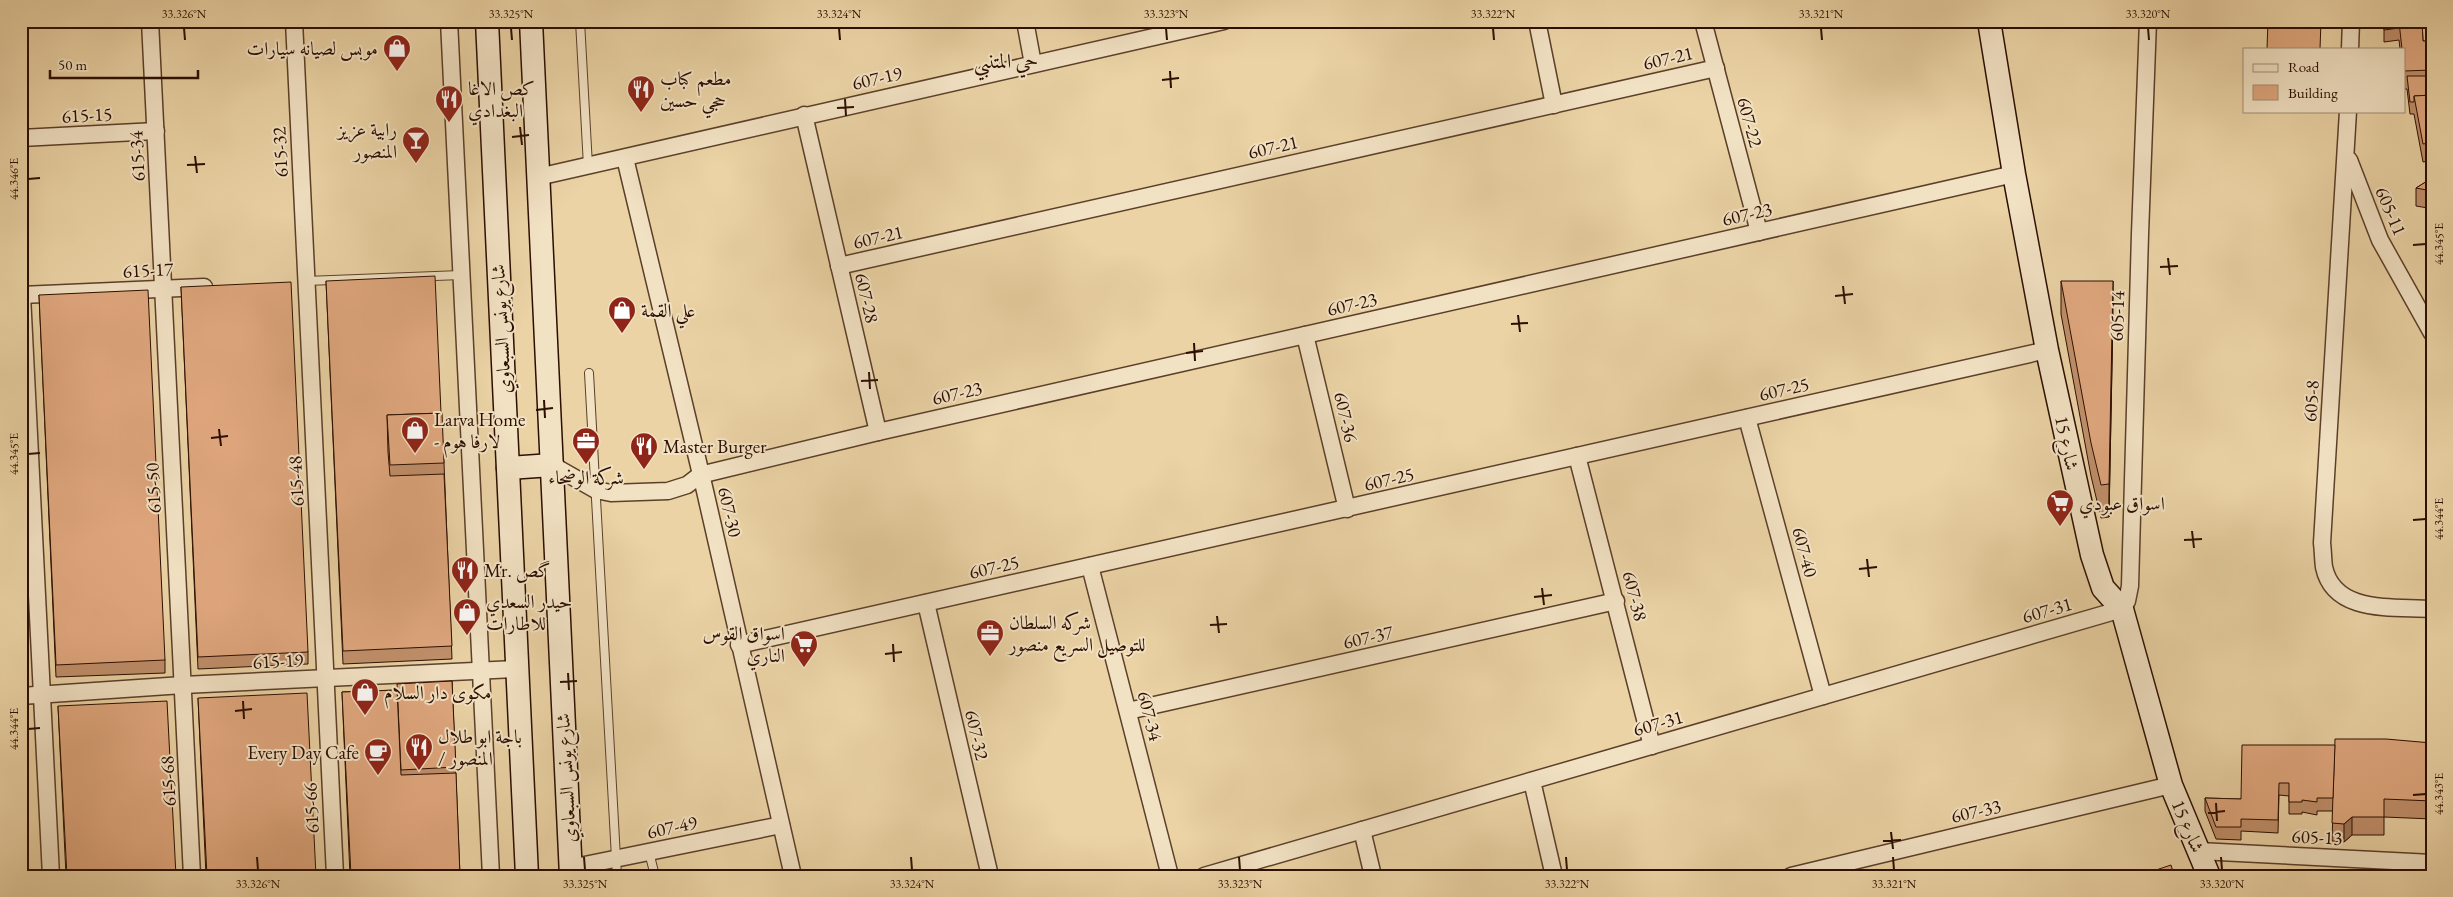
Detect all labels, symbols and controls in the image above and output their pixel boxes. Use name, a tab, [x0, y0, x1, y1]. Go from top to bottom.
text: 33.326°N	[162, 6, 207, 22]
text: 33.325°N	[489, 6, 534, 22]
text: 33.324°N	[817, 6, 862, 22]
text: 33.323°N	[1144, 6, 1189, 22]
text: 33.322°N	[1471, 6, 1516, 22]
text: 33.321°N	[1799, 6, 1844, 22]
text: 33.320°N	[2126, 6, 2171, 22]
shop icon: موبس لصيانه سيارات	[382, 33, 412, 72]
place label: موبس لصيانه سيارات	[247, 36, 378, 62]
street label: 607-21	[1640, 40, 1696, 76]
district label: حي المتنبي	[974, 47, 1038, 81]
scale bar	[50, 48, 198, 80]
legend	[2243, 48, 2406, 112]
text: 50 m	[58, 55, 87, 74]
text: Road	[2288, 57, 2320, 76]
street label: 607-19	[849, 60, 905, 96]
place label: مطعم كباب حجي حسين	[660, 66, 731, 119]
restaurant icon: مطعم كباب حجي حسين	[626, 74, 656, 113]
place label: كص الاغا البغدادي	[468, 76, 535, 126]
text: Building	[2288, 83, 2338, 102]
restaurant icon: كص الاغا البغدادي	[434, 84, 464, 123]
street label: 607-22	[1731, 94, 1769, 150]
street label: 615-15	[61, 101, 113, 129]
place label: رابية عزيز المنصور	[336, 117, 397, 164]
bar icon: رابية عزيز المنصور	[401, 125, 431, 164]
street label: 615-32	[266, 126, 294, 178]
street label: 615-34	[123, 129, 151, 182]
street label: 607-21	[1245, 129, 1301, 165]
text: 44.346°E	[6, 158, 22, 200]
street label: 605-11	[2370, 183, 2412, 239]
street label: 607-23	[1719, 196, 1775, 232]
street label: 607-21	[850, 219, 906, 255]
text: 44.345°E	[2431, 223, 2447, 265]
street label: 615-17	[122, 256, 175, 284]
street label: شارع يونس السبعاوي	[485, 264, 520, 394]
street label: 607-28	[849, 270, 885, 326]
street label: 607-23	[1324, 286, 1380, 322]
street label: 605-14	[2104, 289, 2130, 342]
shop icon: علي القمة	[607, 295, 637, 334]
place label: علي القمة	[641, 298, 695, 329]
street label: 607-25	[1756, 371, 1812, 407]
street label: 607-23	[929, 375, 985, 411]
street label: 605-8	[2297, 379, 2325, 423]
street label: 607-36	[1328, 389, 1364, 445]
place label: Larva Home - لارفا هوم	[434, 407, 525, 458]
street label: شارع 15	[2046, 413, 2085, 473]
shop icon: Larva Home - لارفا هوم	[400, 415, 430, 454]
office icon: شركة الوضحاء	[571, 426, 601, 465]
restaurant icon: Master Burger	[629, 431, 659, 470]
text: 44.345°E	[6, 433, 22, 475]
place label: Master Burger	[663, 434, 767, 459]
street label: 615-48	[282, 455, 310, 507]
street label: 607-25	[1361, 461, 1417, 497]
street label: 615-50	[139, 462, 167, 514]
place label: شركة الوضحاء	[548, 465, 624, 490]
street label: 607-30	[712, 484, 748, 540]
supermarket icon: اسواق عبودي	[2045, 488, 2075, 527]
place label: اسواق عبودي	[2079, 491, 2165, 519]
text: 44.344°E	[2431, 498, 2447, 540]
street label: 607-40	[1786, 524, 1824, 580]
street label: 607-25	[966, 549, 1022, 585]
restaurant icon: Mr. گص	[450, 555, 480, 594]
place label: Mr. گص	[484, 558, 551, 584]
street label: 607-38	[1617, 568, 1653, 624]
place label: حيدر السعدي للاطارات	[486, 589, 572, 636]
street label: 607-31	[2019, 591, 2075, 629]
shop icon: حيدر السعدي للاطارات	[452, 597, 482, 636]
place label: شركه السلطان للتوصيل السريع منصور	[1007, 610, 1145, 662]
office icon: شركه السلطان للتوصيل السريع منصور	[975, 618, 1005, 657]
street label: 607-37	[1340, 619, 1396, 655]
place label: اسواق القوس الناري	[703, 621, 785, 671]
supermarket icon: اسواق القوس الناري	[789, 629, 819, 668]
street label: 615-19	[252, 647, 304, 675]
shop icon: مكوى دار السلام	[350, 677, 380, 716]
place label: مكوى دار السلام	[384, 680, 491, 709]
street label: 607-34	[1132, 688, 1168, 745]
street label: 607-31	[1630, 704, 1686, 742]
street label: 607-32	[959, 707, 995, 763]
text: 44.344°E	[6, 708, 22, 750]
street label: شارع يونس السبعاوي	[550, 713, 585, 843]
place label: باجة ابو طلال / المنصور	[438, 724, 522, 771]
restaurant icon: باجة ابو طلال / المنصور	[404, 732, 434, 771]
cafe icon: Every Day Cafe	[363, 737, 393, 776]
place label: Every Day Cafe	[247, 740, 359, 765]
street label: 615-68	[154, 755, 182, 807]
text: 44.343°E	[2431, 773, 2447, 815]
street label: 615-66	[297, 782, 325, 834]
street label: 607-33	[1948, 793, 2004, 829]
street label: شارع 15	[2163, 796, 2210, 857]
street label: 607-49	[645, 809, 699, 845]
street label: 605-13	[2291, 823, 2343, 851]
text: 33.326°N	[236, 876, 281, 892]
text: 33.325°N	[563, 876, 608, 892]
text: 33.324°N	[890, 876, 935, 892]
text: 33.323°N	[1218, 876, 1263, 892]
text: 33.322°N	[1545, 876, 1590, 892]
text: 33.321°N	[1872, 876, 1917, 892]
text: 33.320°N	[2200, 876, 2245, 892]

